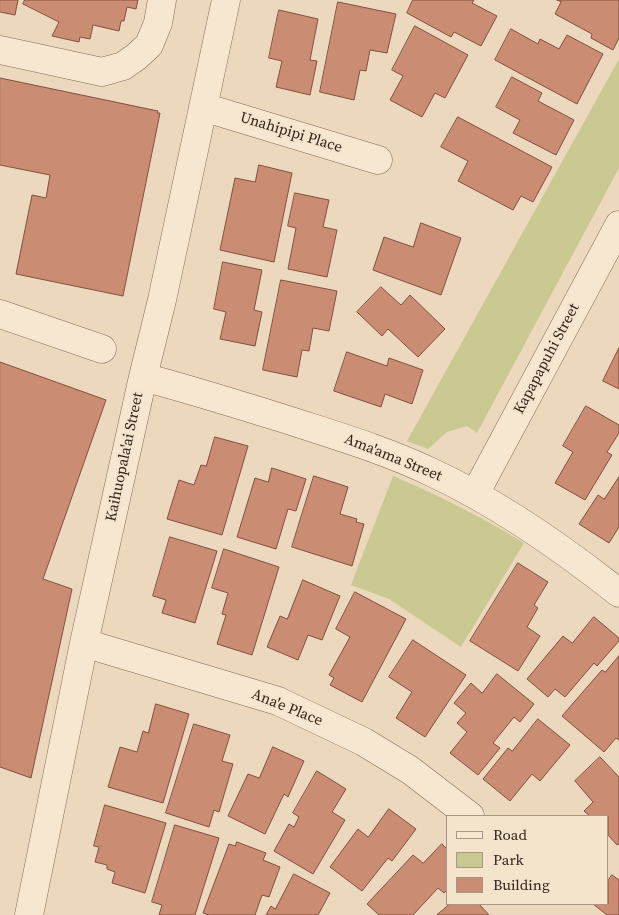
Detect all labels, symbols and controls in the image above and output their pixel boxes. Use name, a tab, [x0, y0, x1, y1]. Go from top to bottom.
street label: Unahipipi Place	[238, 109, 344, 157]
street label: Kapapapuhi Street	[510, 301, 584, 417]
street label: Kaihuopala'ai Street	[103, 391, 147, 523]
street label: Ama'ama Street	[342, 430, 444, 486]
street label: Ana'e Place	[249, 686, 325, 730]
legend	[446, 815, 609, 905]
text: Road	[493, 824, 527, 845]
text: Park	[493, 849, 524, 870]
text: Building	[493, 874, 550, 895]

